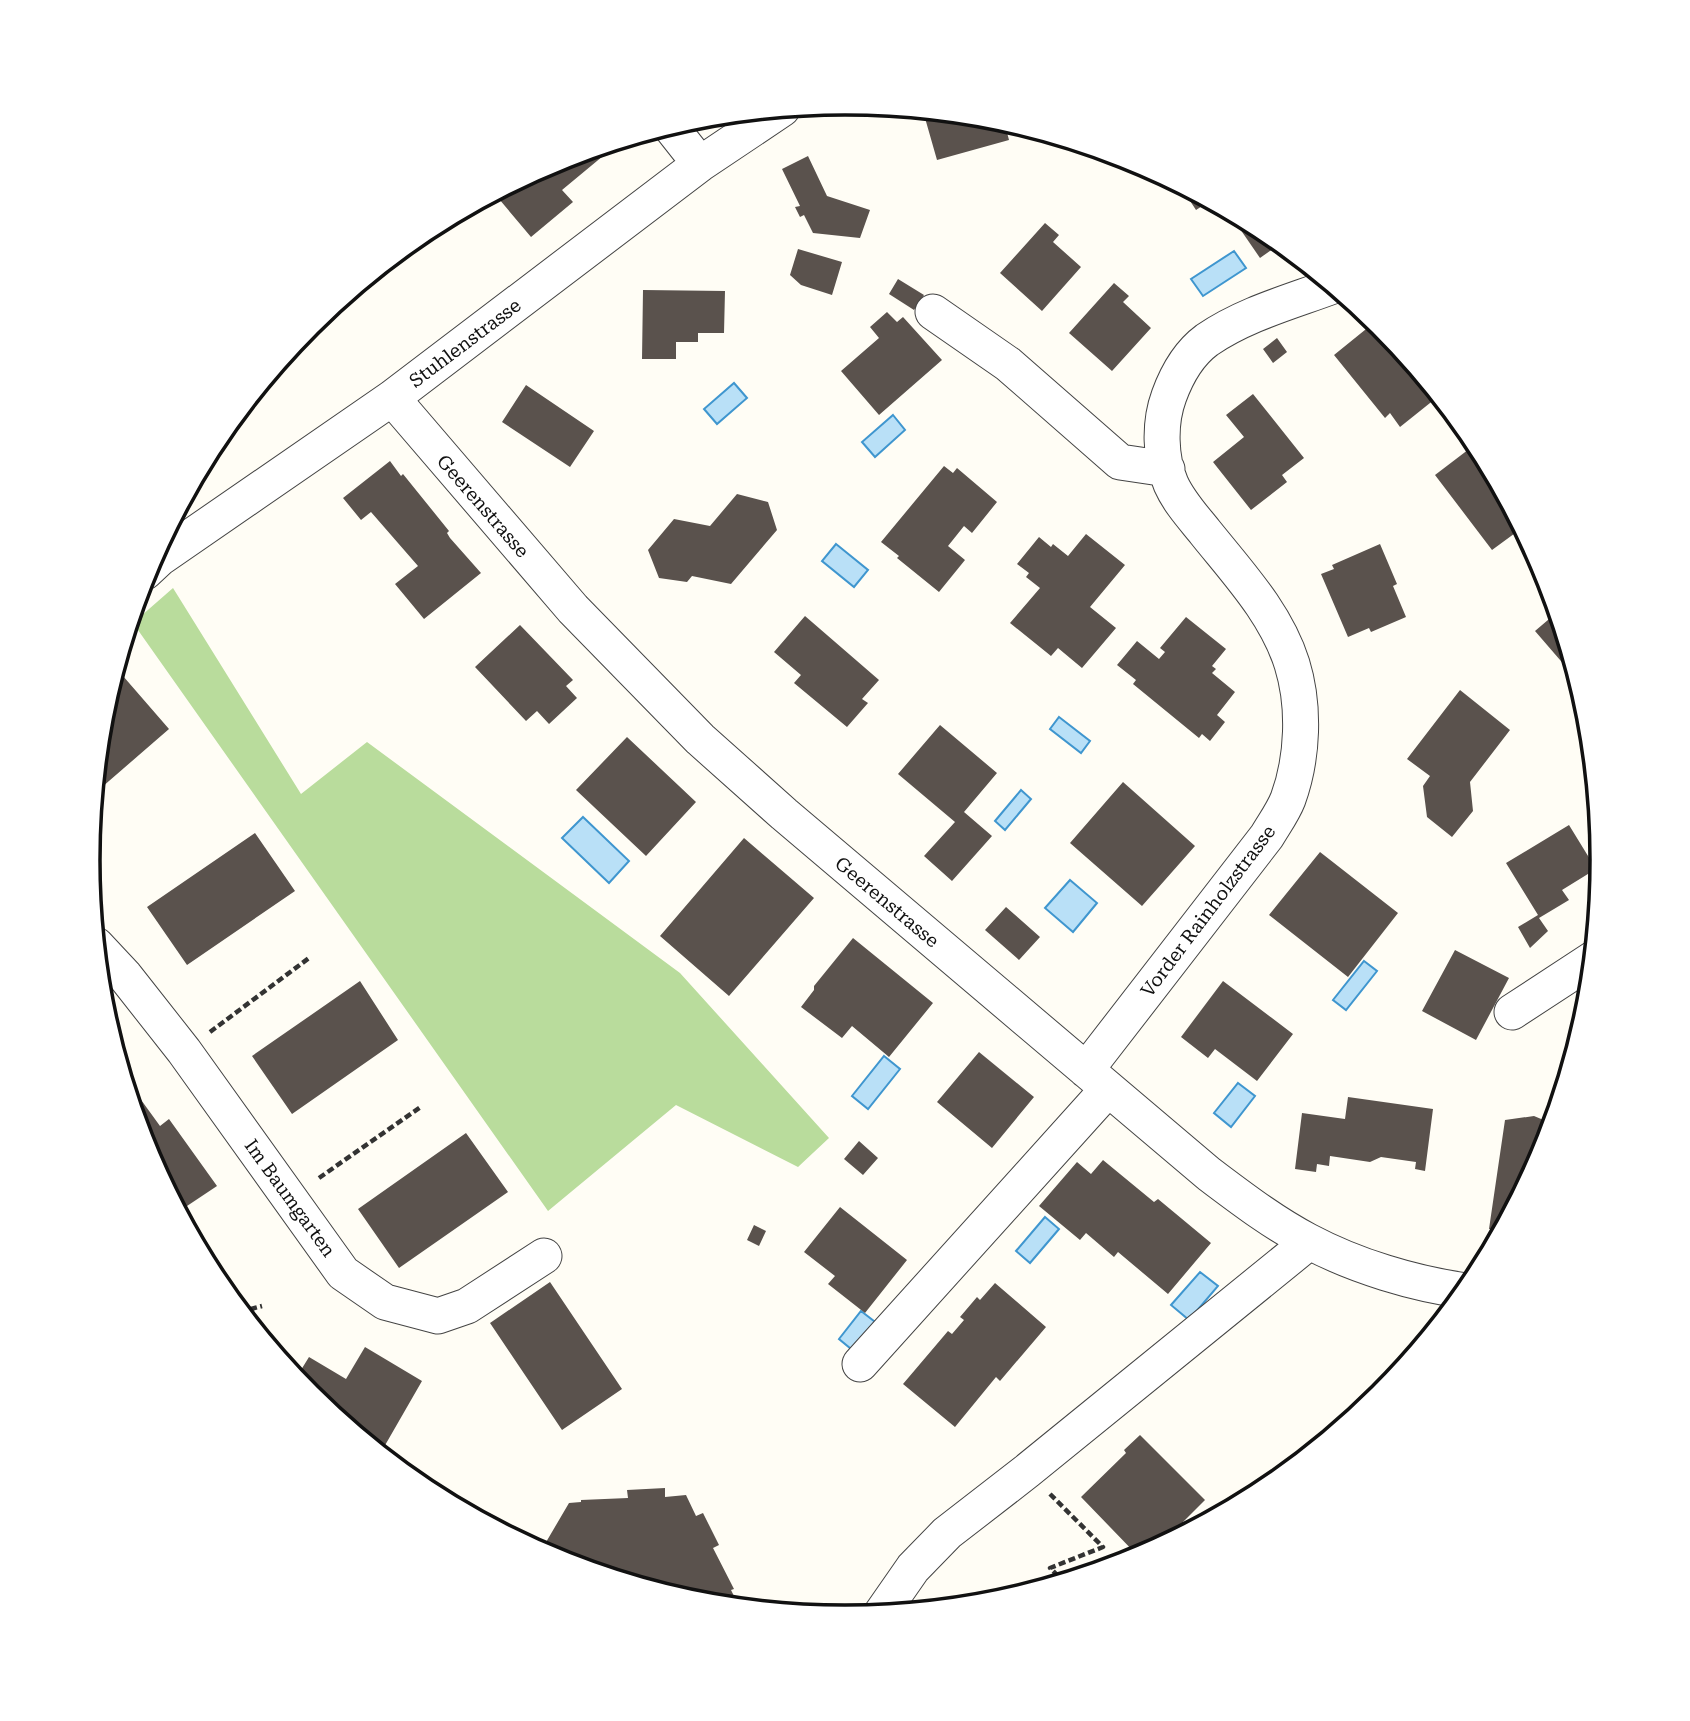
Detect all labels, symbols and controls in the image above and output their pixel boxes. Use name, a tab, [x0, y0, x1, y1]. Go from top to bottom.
street label: Stuhlenstrasse	[405, 294, 525, 392]
street label: Geerenstrasse	[432, 450, 534, 562]
street label: Vorder Rainholzstrasse	[1136, 820, 1280, 1002]
street label: Geerenstrasse	[830, 852, 944, 952]
street label: Im Baumgarten	[240, 1135, 340, 1261]

